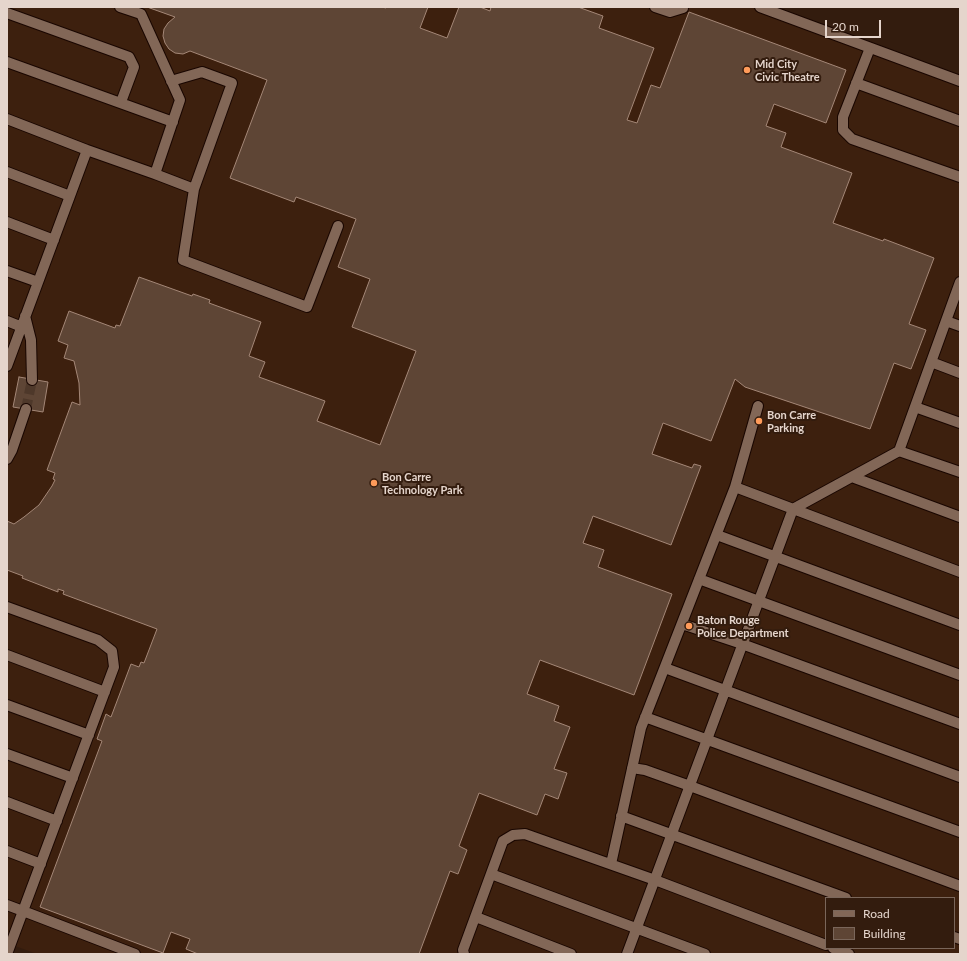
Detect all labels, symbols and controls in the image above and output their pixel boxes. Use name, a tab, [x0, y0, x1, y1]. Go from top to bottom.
scale bar	[827, 12, 883, 38]
text: 20 m	[832, 19, 859, 34]
place label: Mid City Civic Theatre	[755, 57, 820, 83]
marker: Mid City Civic Theatre	[742, 65, 752, 75]
place label: Bon Carre Parking	[767, 408, 816, 434]
marker: Bon Carre Parking	[754, 416, 764, 426]
place label: Bon Carre Technology Park	[382, 470, 463, 496]
marker: Bon Carre Technology Park	[369, 478, 379, 488]
place label: Baton Rouge Police Department	[697, 613, 789, 639]
marker: Baton Rouge Police Department	[684, 621, 694, 631]
legend	[825, 897, 955, 949]
text: Road	[863, 906, 890, 921]
text: Building	[863, 926, 906, 941]

